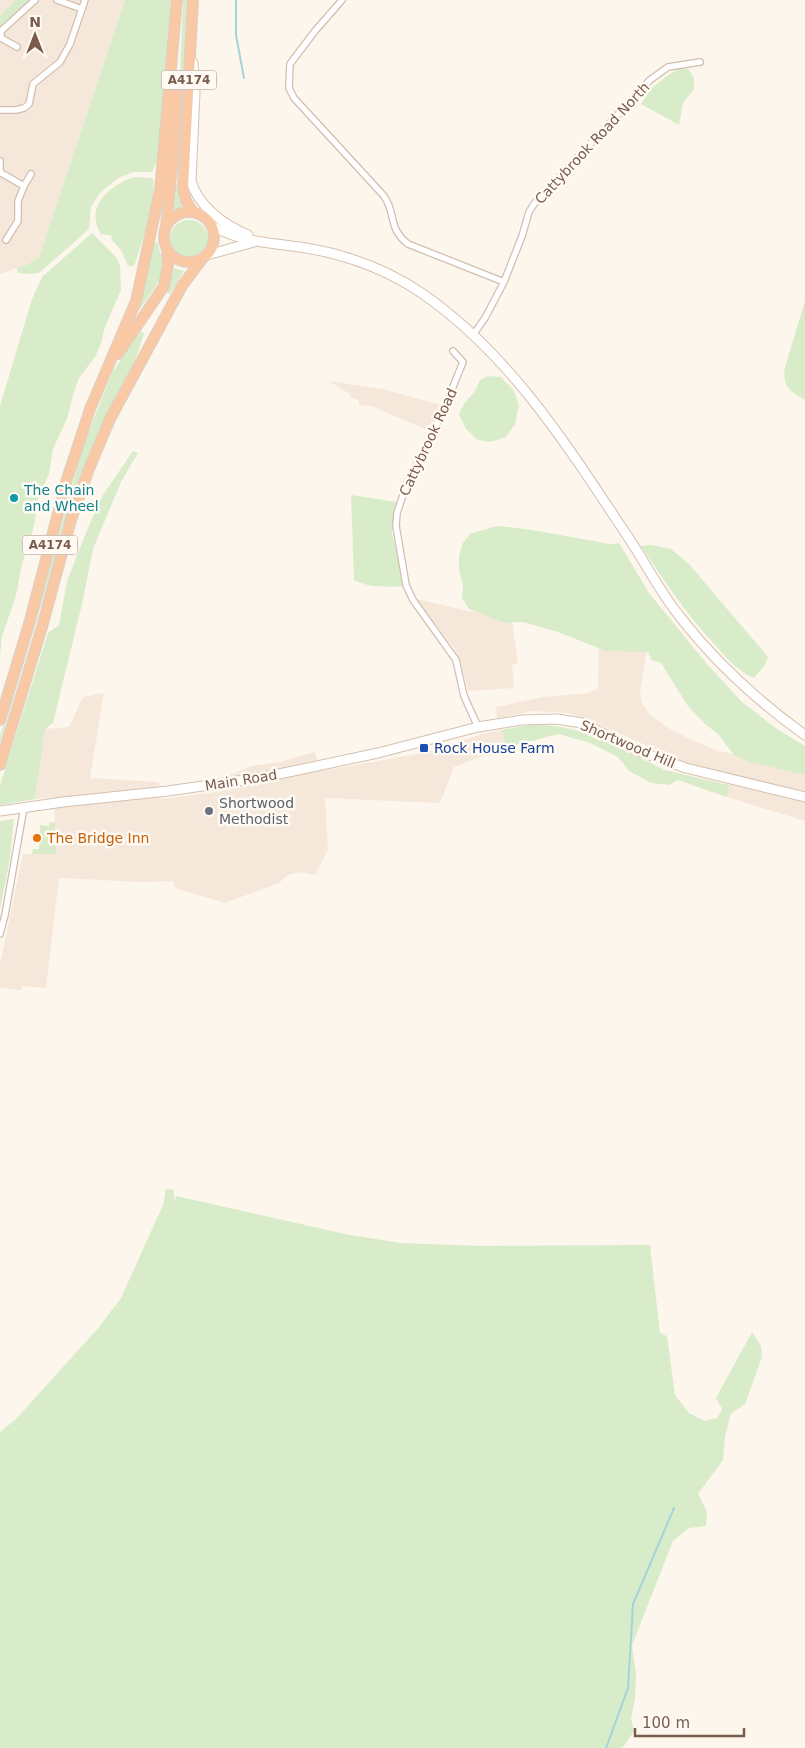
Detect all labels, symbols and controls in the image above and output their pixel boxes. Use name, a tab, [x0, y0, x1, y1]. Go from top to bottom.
north arrow	[10, 10, 60, 60]
text: N	[29, 14, 41, 30]
road number: A4174	[162, 70, 216, 90]
street label: Cattybrook Road North	[531, 79, 653, 207]
street label: Cattybrook Road	[396, 386, 460, 498]
place label: The Chain and Wheel	[23, 482, 99, 514]
marker: The Chain and Wheel	[8, 492, 20, 504]
road number: A4174	[22, 536, 78, 554]
street label: Shortwood Hill	[578, 717, 678, 771]
place label: Rock House Farm	[434, 740, 555, 756]
marker: Rock House Farm	[418, 742, 430, 754]
street label: Main Road	[204, 766, 278, 794]
place label: Shortwood Methodist	[219, 795, 294, 827]
marker: Shortwood Methodist	[203, 805, 215, 817]
place label: The Bridge Inn	[46, 830, 149, 846]
marker: The Bridge Inn	[31, 832, 43, 844]
scale bar	[635, 1706, 744, 1738]
text: 100 m	[642, 1714, 690, 1732]

